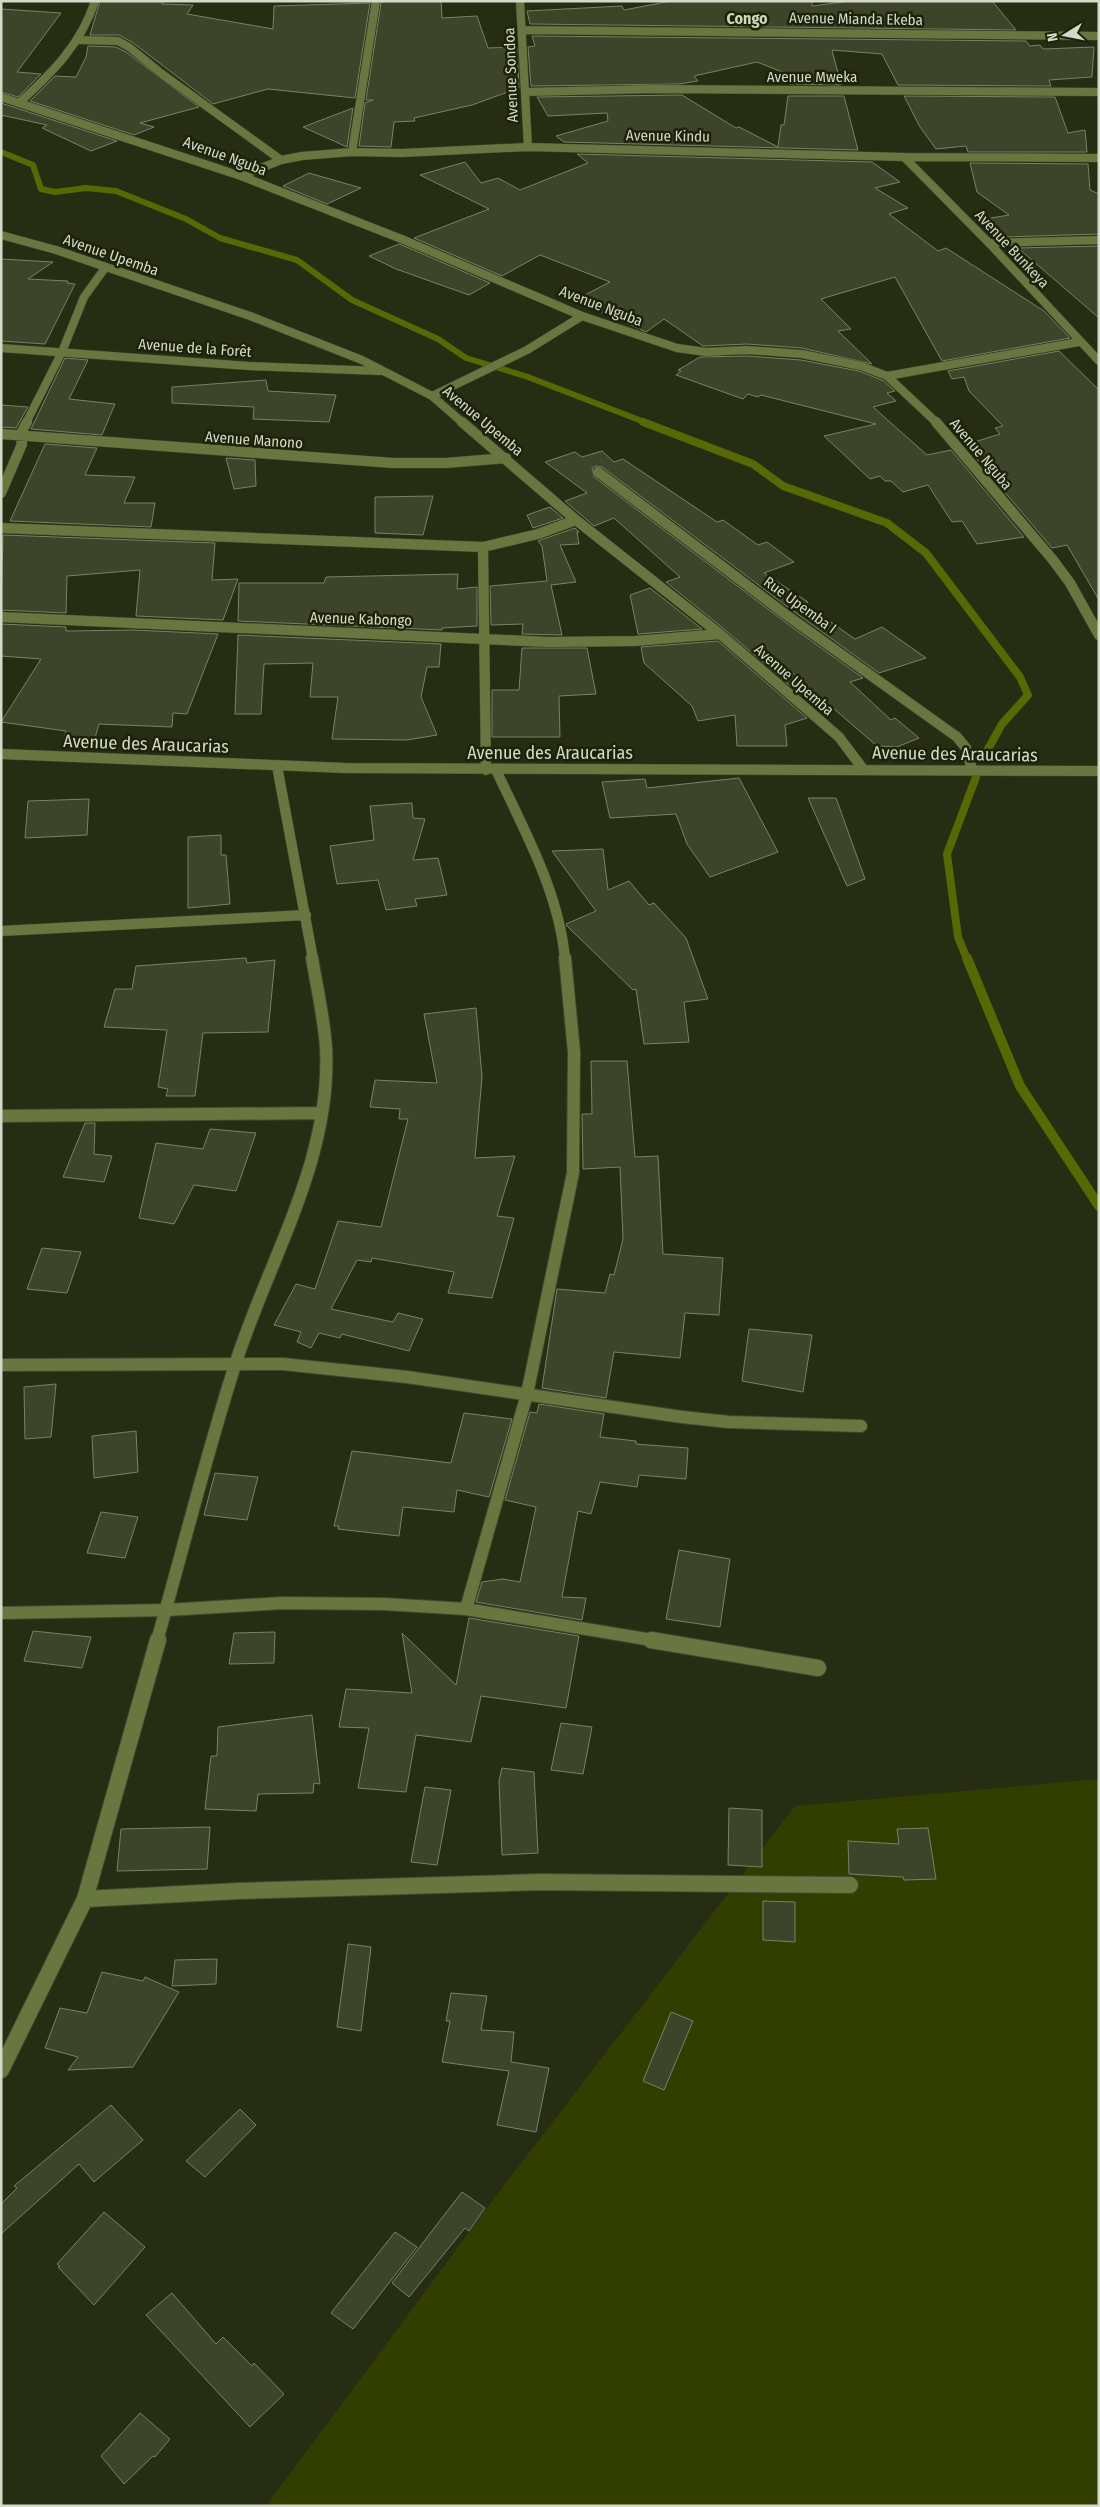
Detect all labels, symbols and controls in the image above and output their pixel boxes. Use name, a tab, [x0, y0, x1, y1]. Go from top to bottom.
district label: Congo	[726, 9, 768, 28]
street label: Avenue Mianda Ekeba	[789, 9, 923, 29]
north arrow	[1040, 10, 1090, 60]
street label: Avenue Sondoa	[500, 27, 522, 123]
text: N	[1044, 32, 1062, 43]
street label: Avenue Mweka	[767, 68, 857, 86]
street label: Avenue Kindu	[626, 126, 710, 146]
street label: Avenue Nguba	[181, 133, 269, 179]
street label: Avenue Bunkeya	[971, 206, 1053, 292]
street label: Avenue Upemba	[61, 230, 161, 280]
street label: Avenue Nguba	[557, 282, 645, 330]
street label: Avenue de la Forêt	[138, 335, 252, 361]
street label: Avenue Upemba	[439, 382, 527, 460]
street label: Avenue Nguba	[946, 415, 1016, 493]
street label: Avenue Manono	[204, 428, 304, 452]
street label: Rue Upemba I	[760, 573, 840, 637]
street label: Avenue Kabongo	[310, 608, 413, 630]
street label: Avenue Upemba	[751, 641, 837, 719]
street label: Avenue des Araucarias	[63, 730, 230, 758]
street label: Avenue des Araucarias	[467, 742, 633, 764]
street label: Avenue des Araucarias	[872, 742, 1038, 766]

